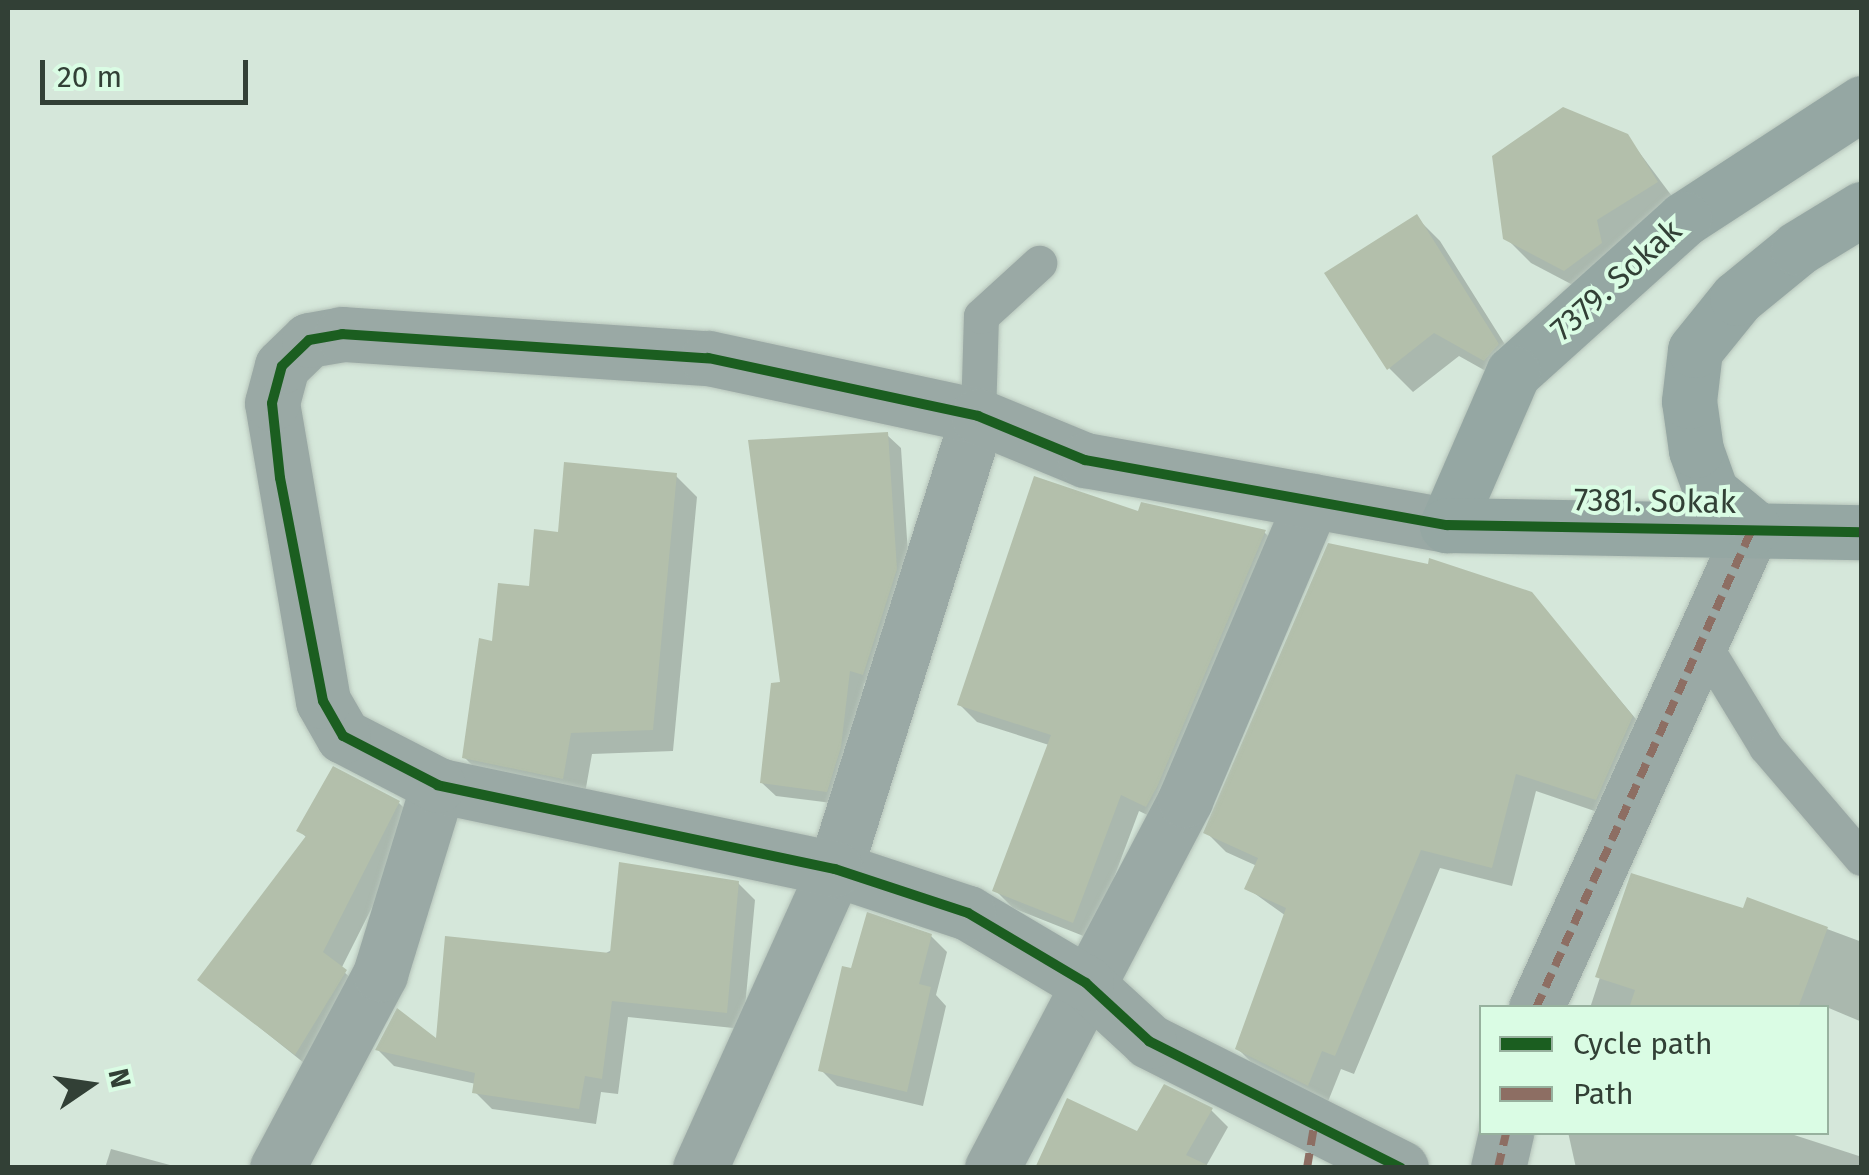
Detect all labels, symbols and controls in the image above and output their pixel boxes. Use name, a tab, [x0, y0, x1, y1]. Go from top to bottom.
scale bar	[45, 40, 252, 102]
text: 20 m	[57, 59, 122, 95]
street label: 7379. Sokak	[1543, 211, 1689, 349]
street label: 7381. Sokak	[1573, 480, 1737, 522]
legend	[1479, 1005, 1829, 1135]
text: Cycle path	[1573, 1026, 1712, 1062]
north arrow	[40, 1035, 140, 1135]
text: N	[102, 1065, 138, 1091]
text: Path	[1573, 1076, 1634, 1112]

